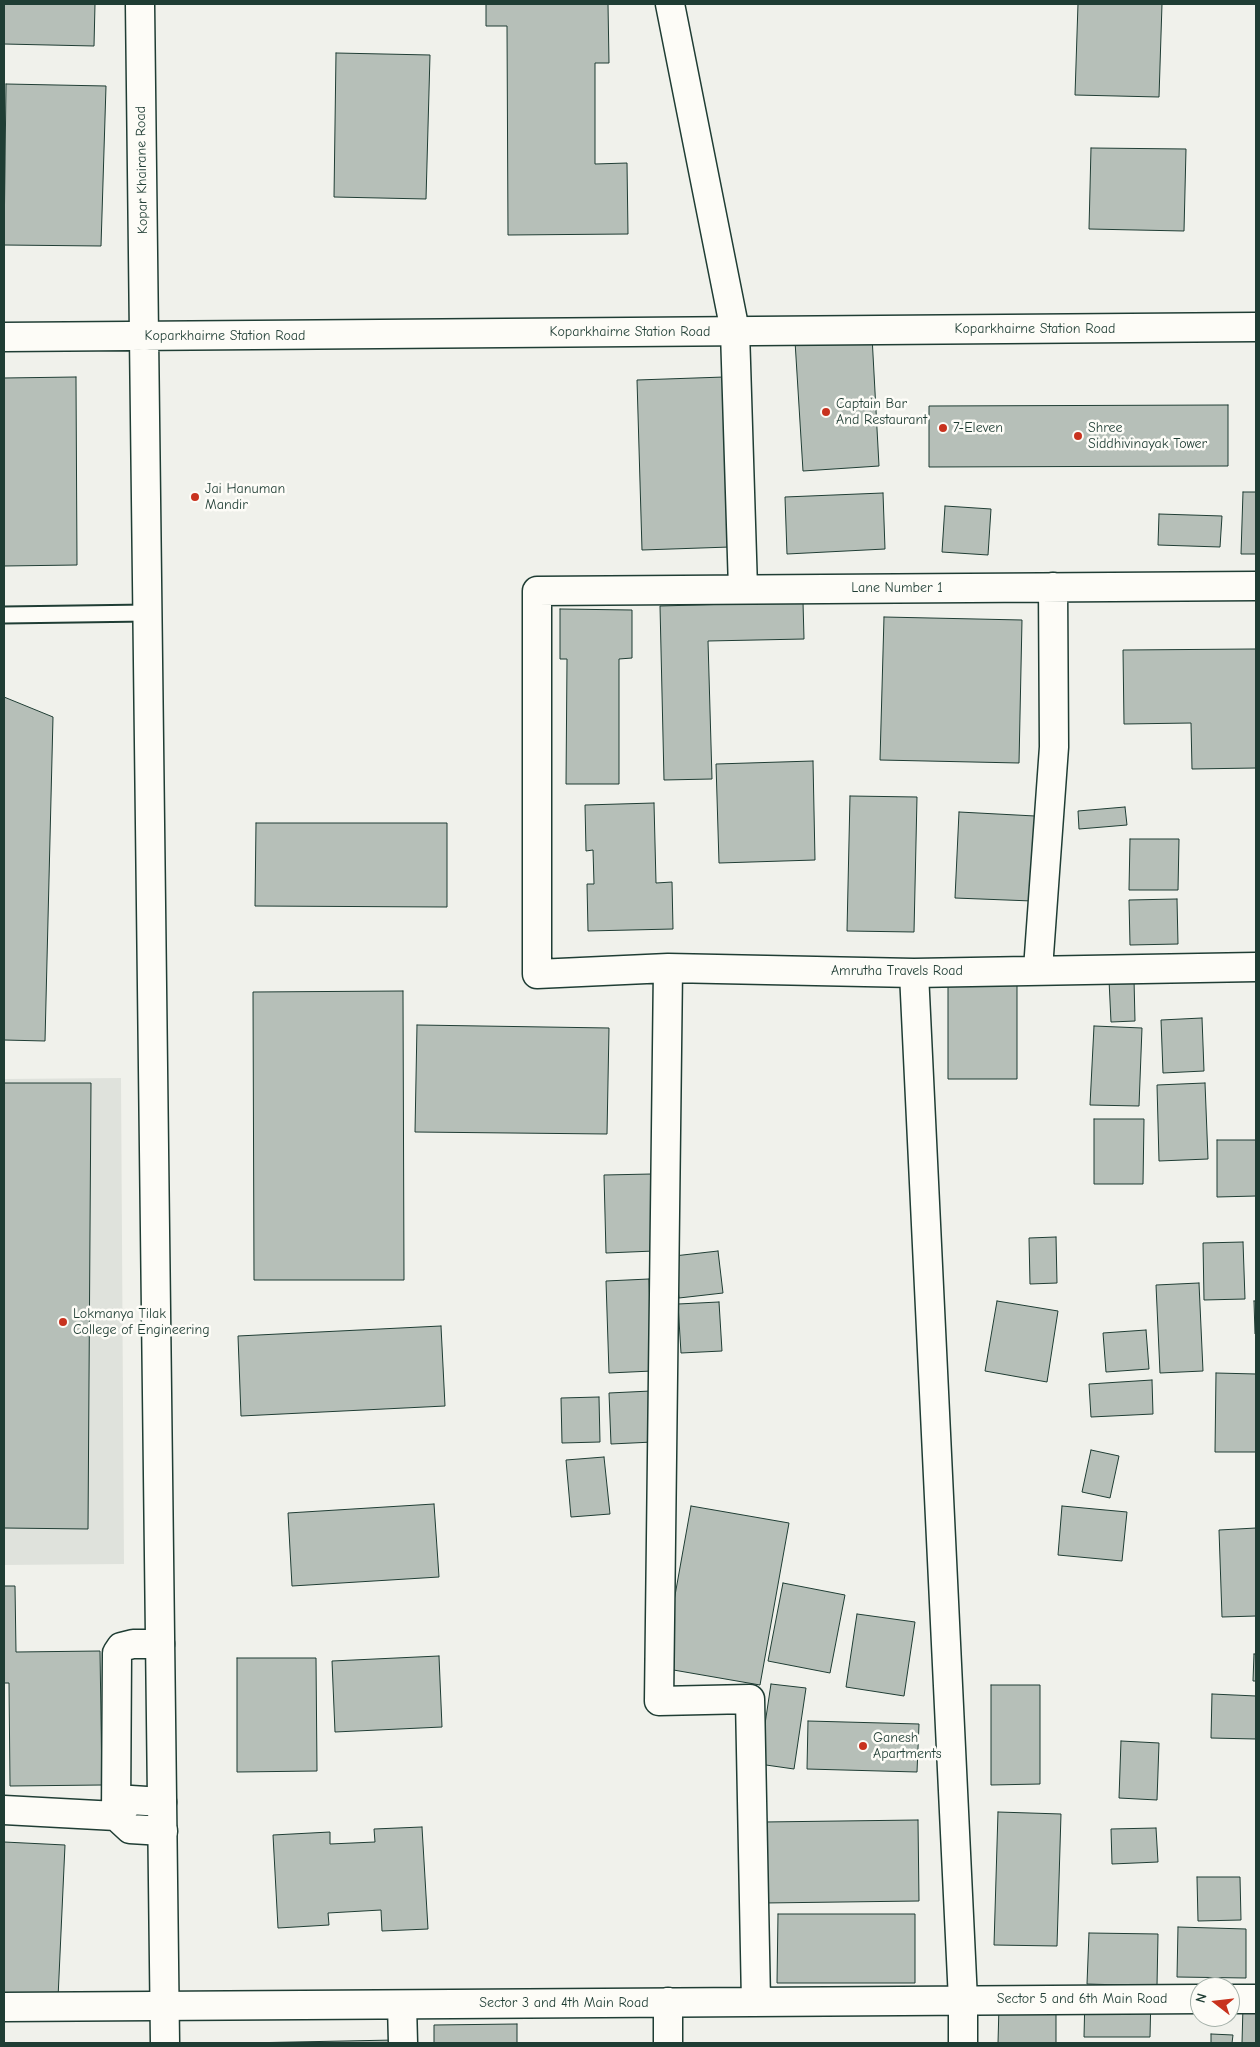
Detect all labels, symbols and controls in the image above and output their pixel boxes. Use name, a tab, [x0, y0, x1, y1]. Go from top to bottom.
street label: Kopar Khairane Road	[132, 106, 152, 234]
street label: Koparkhairne Station Road	[955, 321, 1115, 337]
street label: Koparkhairne Station Road	[550, 324, 710, 340]
street label: Koparkhairne Station Road	[145, 328, 305, 344]
place label: Captain Bar And Restaurant	[836, 396, 927, 428]
marker: Captain Bar And Restaurant	[820, 406, 832, 418]
place label: 7-Eleven	[953, 420, 1003, 436]
place label: Shree Siddhivinayak Tower	[1088, 420, 1207, 452]
marker: 7-Eleven	[937, 422, 949, 434]
marker: Shree Siddhivinayak Tower	[1072, 430, 1084, 442]
place label: Jai Hanuman Mandir	[205, 481, 285, 514]
marker: Jai Hanuman Mandir	[189, 491, 201, 503]
street label: Lane Number 1	[851, 580, 943, 596]
street label: Amrutha Travels Road	[831, 963, 963, 979]
place label: Lokmanya Tilak College of Engineering	[73, 1306, 210, 1338]
marker: Lokmanya Tilak College of Engineering	[57, 1316, 69, 1328]
place label: Ganesh Apartments	[873, 1730, 942, 1762]
marker: Ganesh Apartments	[857, 1740, 869, 1752]
north arrow	[1190, 1977, 1240, 2027]
street label: Sector 5 and 6th Main Road	[997, 1991, 1167, 2007]
text: N	[1192, 1991, 1210, 2005]
street label: Sector 3 and 4th Main Road	[479, 1995, 649, 2011]

